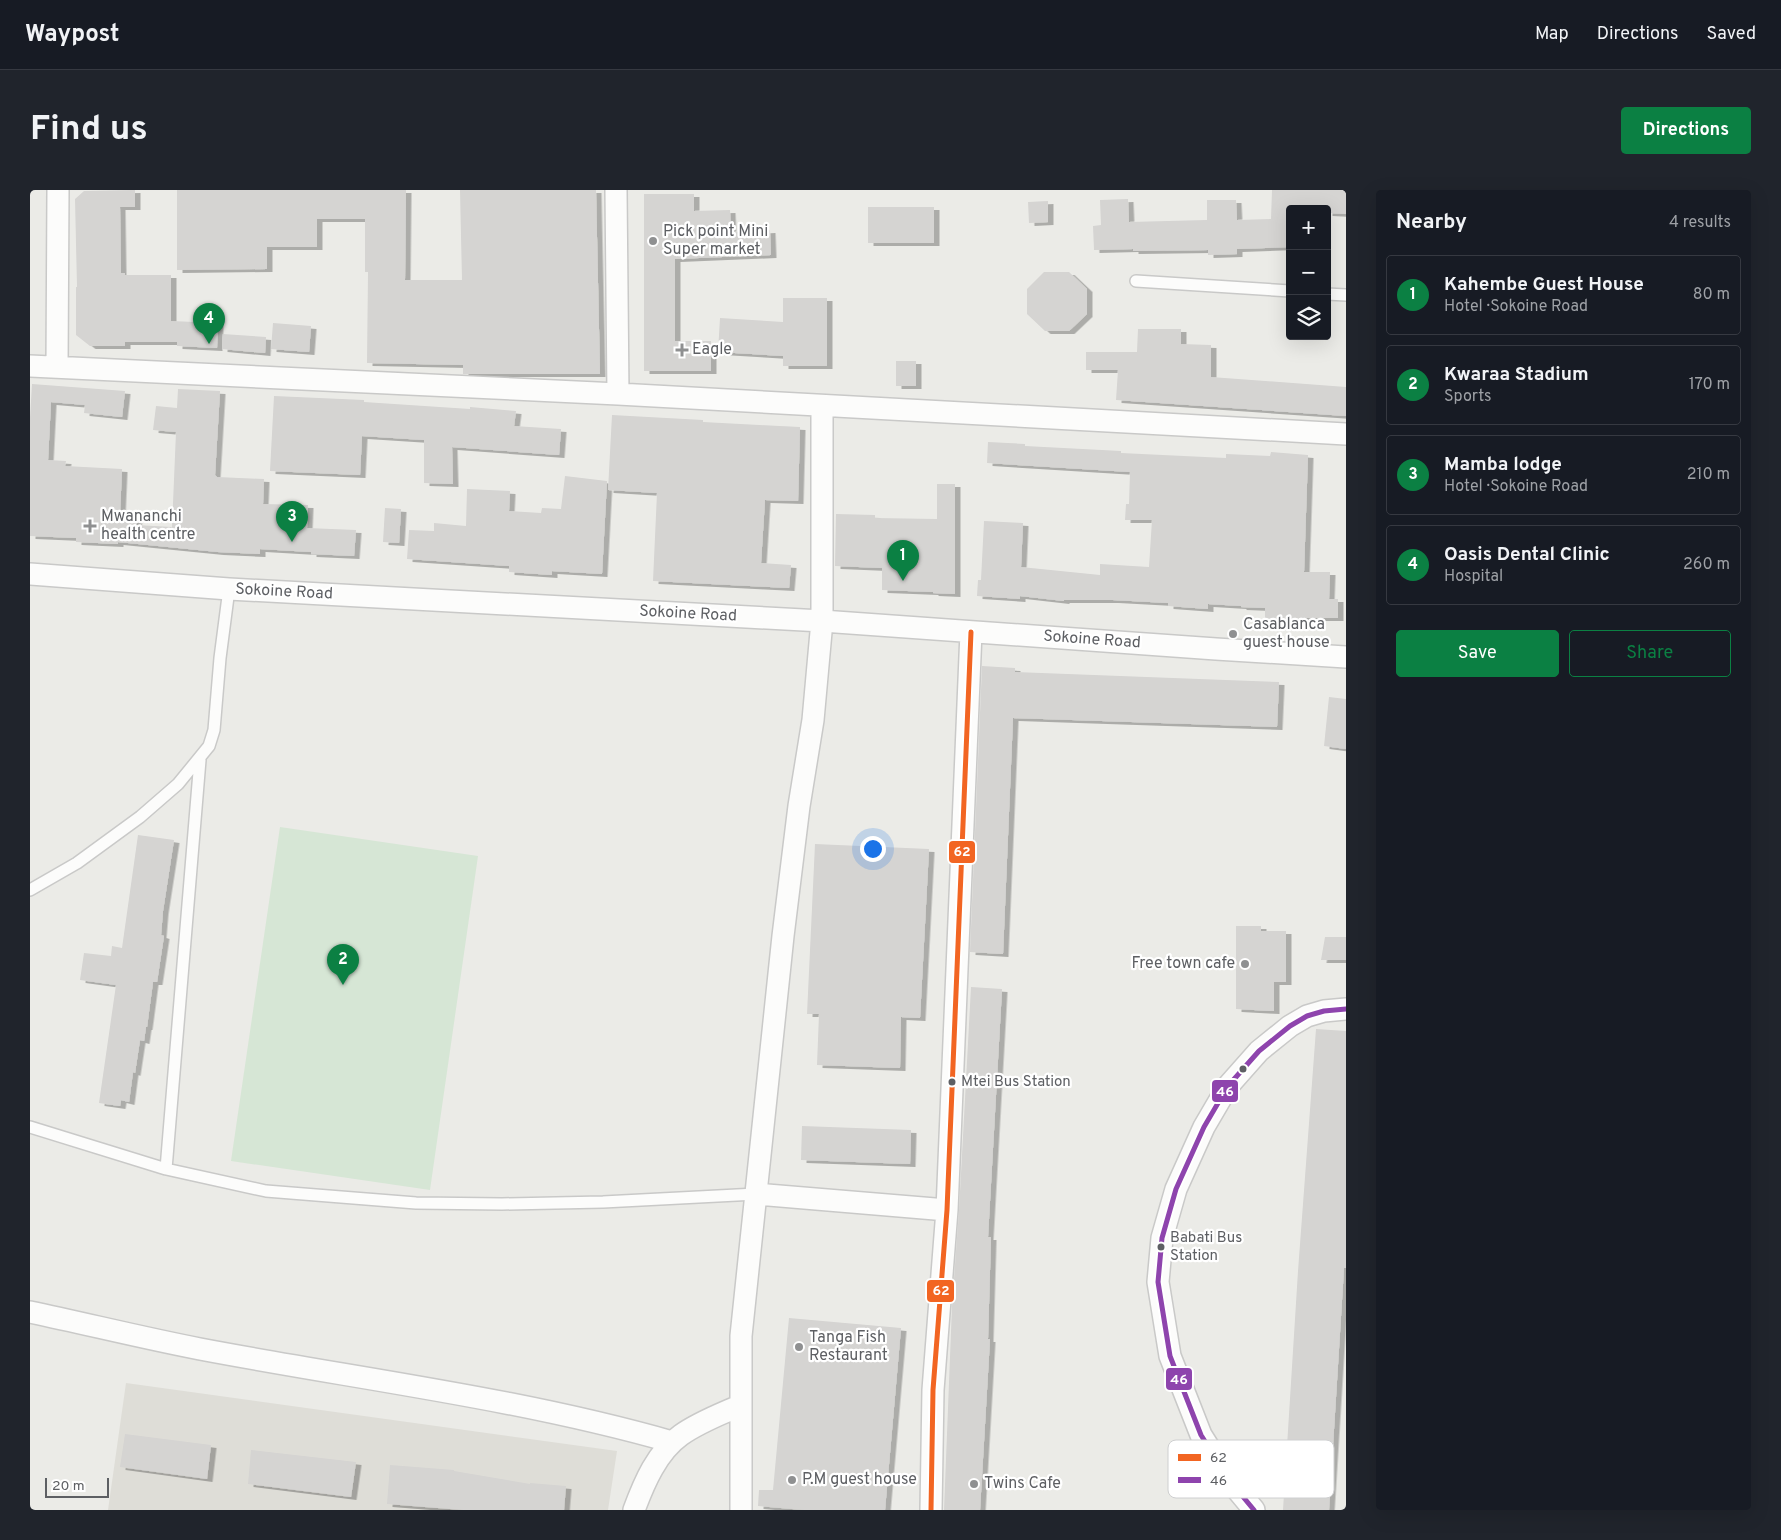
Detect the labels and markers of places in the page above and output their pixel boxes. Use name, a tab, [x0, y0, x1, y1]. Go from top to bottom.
place label: Pick point Mini Super market	[663, 222, 768, 260]
marker: Pick point Mini Super market	[647, 235, 659, 247]
pin: 4	[193, 303, 225, 344]
place label: Eagle	[692, 340, 732, 360]
marker: Eagle	[676, 344, 688, 356]
pin: 3	[276, 501, 308, 542]
place label: Mwananchi health centre	[101, 507, 195, 545]
marker: Mwananchi health centre	[83, 519, 97, 533]
pin: 1	[887, 540, 919, 581]
place label: Casablanca guest house	[1243, 615, 1330, 653]
marker: Casablanca guest house	[1227, 628, 1239, 640]
pin: 2	[327, 944, 359, 985]
place label: Free town cafe	[1131, 954, 1235, 974]
marker: Free town cafe	[1239, 958, 1251, 970]
unlabelled marker	[1238, 1064, 1248, 1074]
place label: Mtei Bus Station	[961, 1073, 1071, 1092]
marker: Mtei Bus Station	[947, 1077, 957, 1087]
place label: Babati Bus Station	[1170, 1229, 1242, 1266]
marker: Babati Bus Station	[1156, 1242, 1166, 1252]
place label: Tanga Fish Restaurant	[809, 1328, 888, 1366]
marker: Tanga Fish Restaurant	[793, 1341, 805, 1353]
place label: P.M guest house	[802, 1470, 917, 1490]
marker: P.M guest house	[786, 1474, 798, 1486]
place label: Twins Cafe	[984, 1474, 1061, 1494]
marker: Twins Cafe	[968, 1478, 980, 1490]

